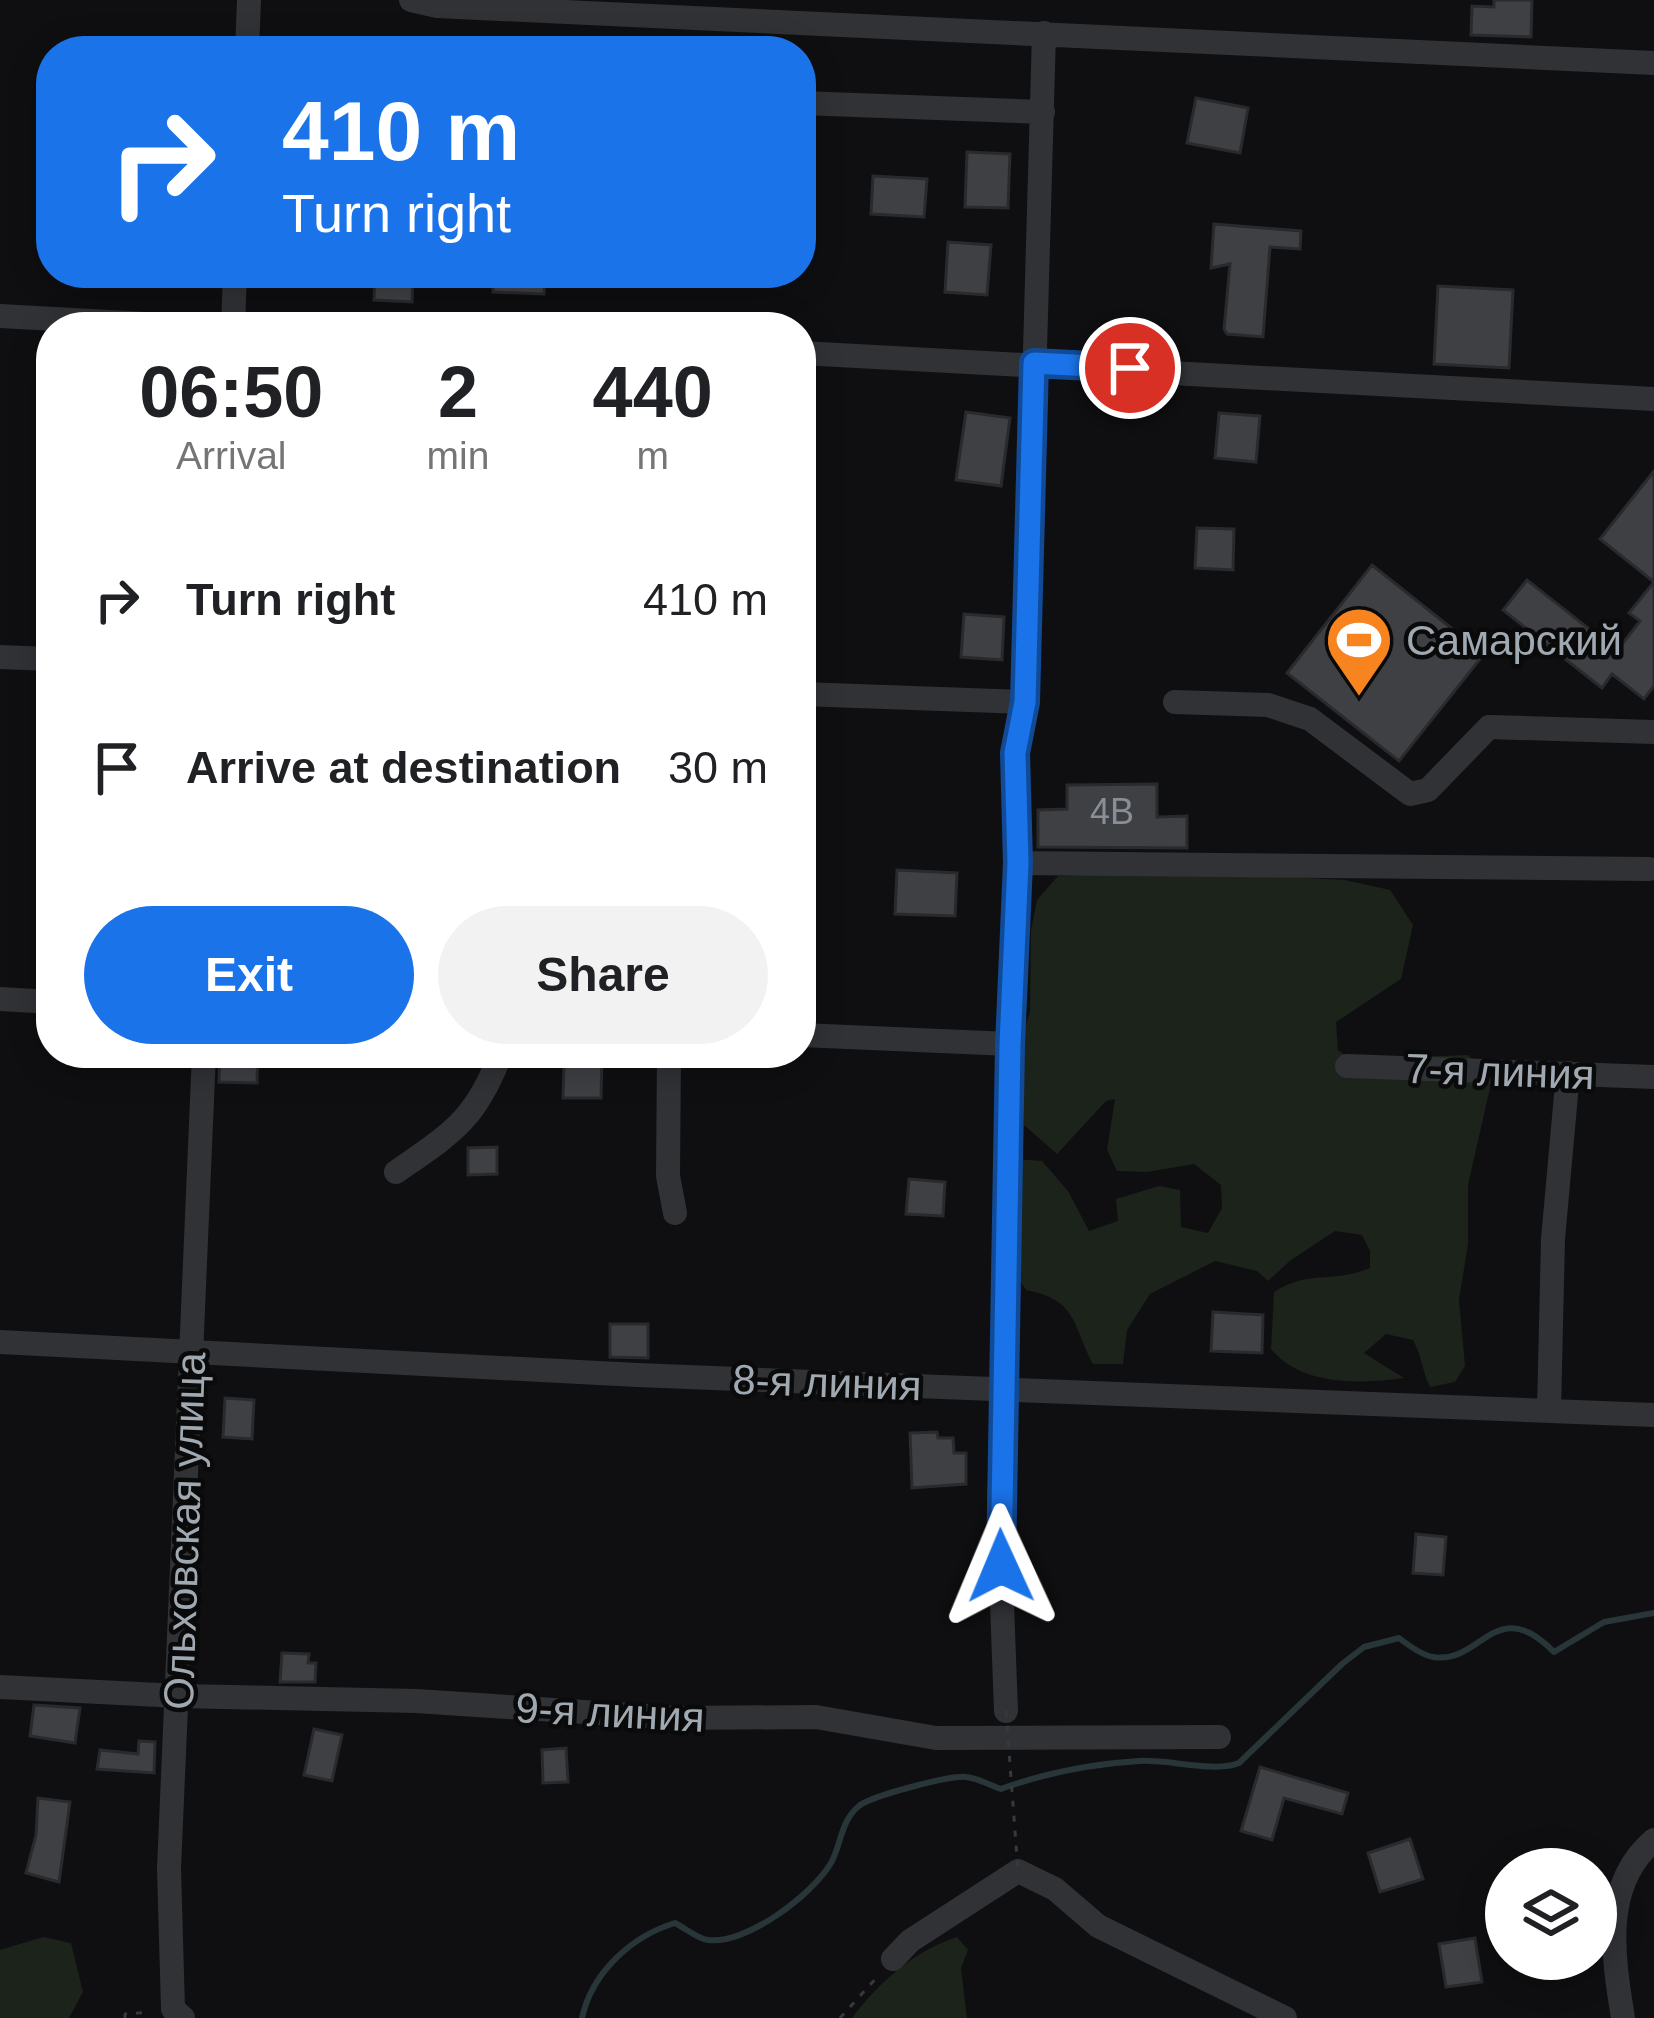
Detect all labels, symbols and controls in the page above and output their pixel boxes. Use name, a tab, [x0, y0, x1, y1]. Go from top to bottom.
icon: right	[84, 84, 240, 240]
text: 410 m	[282, 84, 520, 178]
text: Turn right	[282, 183, 511, 243]
pin	[1079, 317, 1181, 419]
icon: arrive	[1097, 335, 1163, 401]
text: 06:50	[139, 352, 323, 432]
text: 2	[438, 352, 478, 432]
text: 440	[593, 352, 713, 432]
text: Arrival	[176, 434, 287, 477]
text: min	[427, 434, 489, 477]
text: m	[636, 434, 669, 477]
icon: right	[84, 567, 150, 633]
text: Turn right	[186, 574, 395, 625]
text: 410 m	[643, 574, 768, 625]
sports icon: Самарский	[1324, 605, 1394, 699]
place label: Самарский	[1406, 617, 1622, 664]
icon: arrive	[84, 735, 150, 801]
text: Arrive at destination	[186, 742, 621, 793]
text: 30 m	[668, 742, 768, 793]
house number: 4В	[1090, 791, 1134, 832]
button: Exit	[84, 906, 414, 1044]
button: Share	[438, 906, 768, 1044]
street label: 7-я линия	[1405, 1045, 1595, 1098]
street label: Ольховская улица	[155, 1351, 214, 1711]
street label: 8-я линия	[732, 1356, 922, 1409]
position arrow	[938, 1503, 1064, 1629]
street label: 9-я линия	[514, 1684, 706, 1741]
map controls	[1485, 1848, 1617, 1980]
button: layers	[1485, 1848, 1617, 1980]

